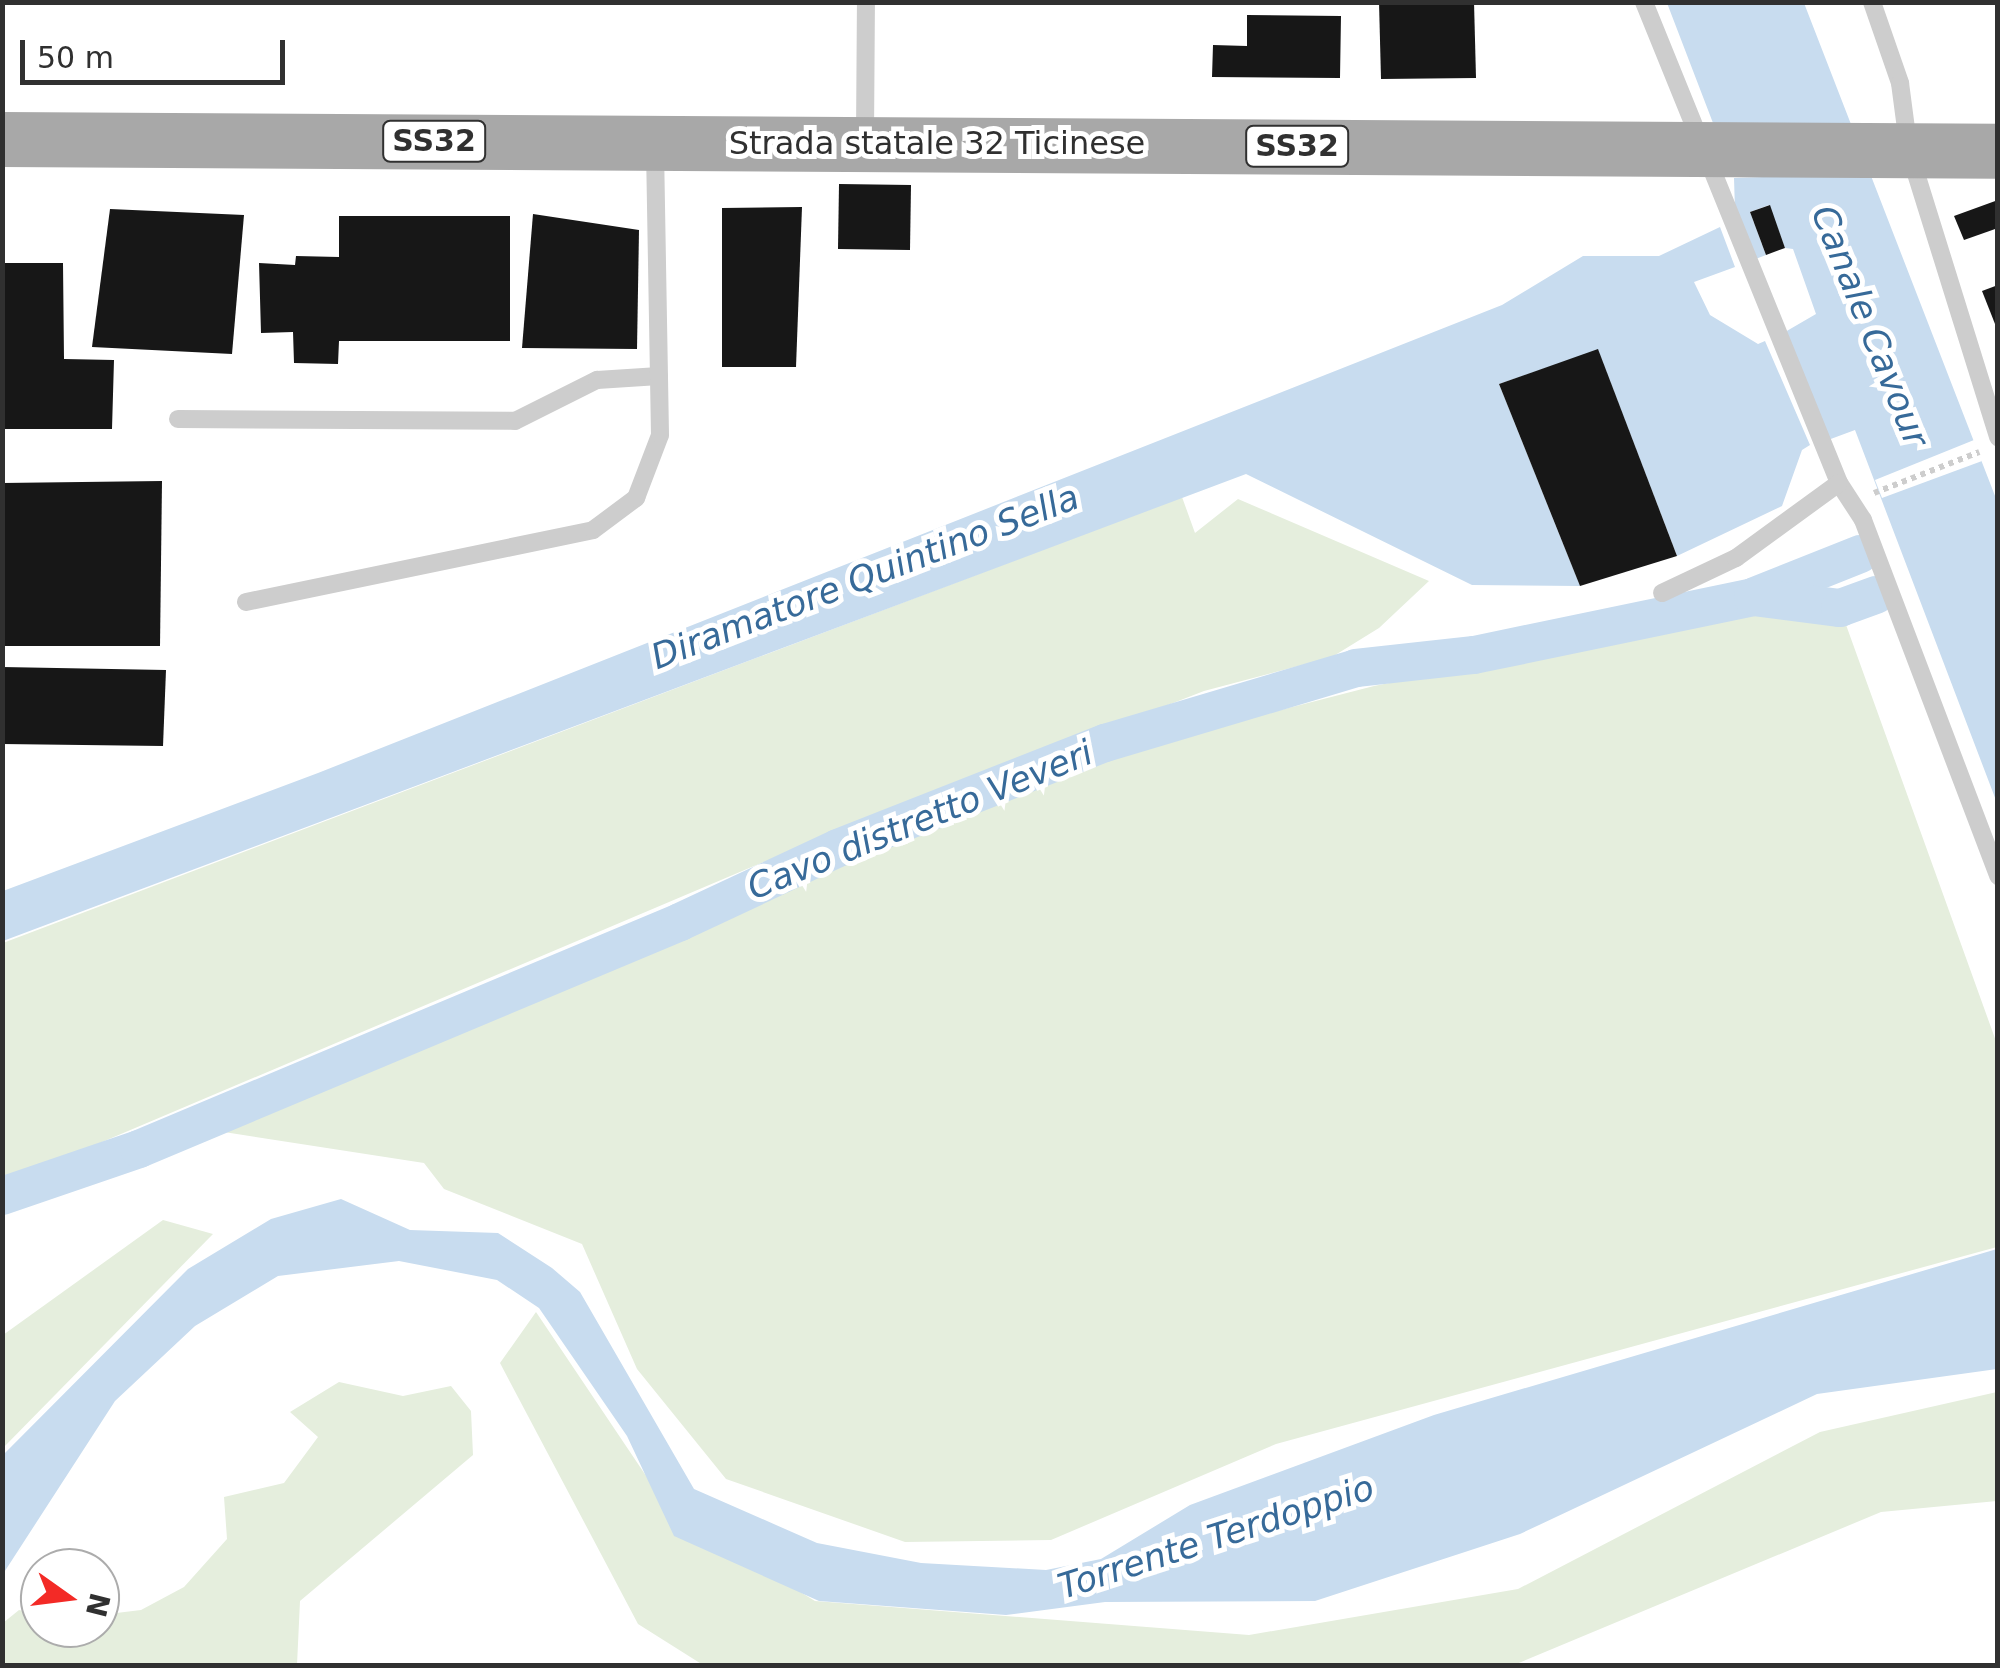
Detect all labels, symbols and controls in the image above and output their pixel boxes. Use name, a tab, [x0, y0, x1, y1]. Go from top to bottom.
scale bar	[25, 20, 290, 82]
text: 50 m	[37, 40, 114, 75]
road number: SS32	[382, 116, 486, 166]
road number: SS32	[1244, 121, 1350, 171]
street label: Strada statale 32 Ticinese	[729, 124, 1145, 162]
water label: Canale Cavour	[1802, 199, 1938, 453]
water label: Diramatore Quintino Sella	[645, 476, 1085, 678]
water label: Cavo distretto Veveri	[741, 731, 1099, 909]
water label: Torrente Terdoppio	[1053, 1466, 1379, 1608]
north arrow	[20, 1548, 120, 1648]
text: N	[79, 1590, 116, 1620]

